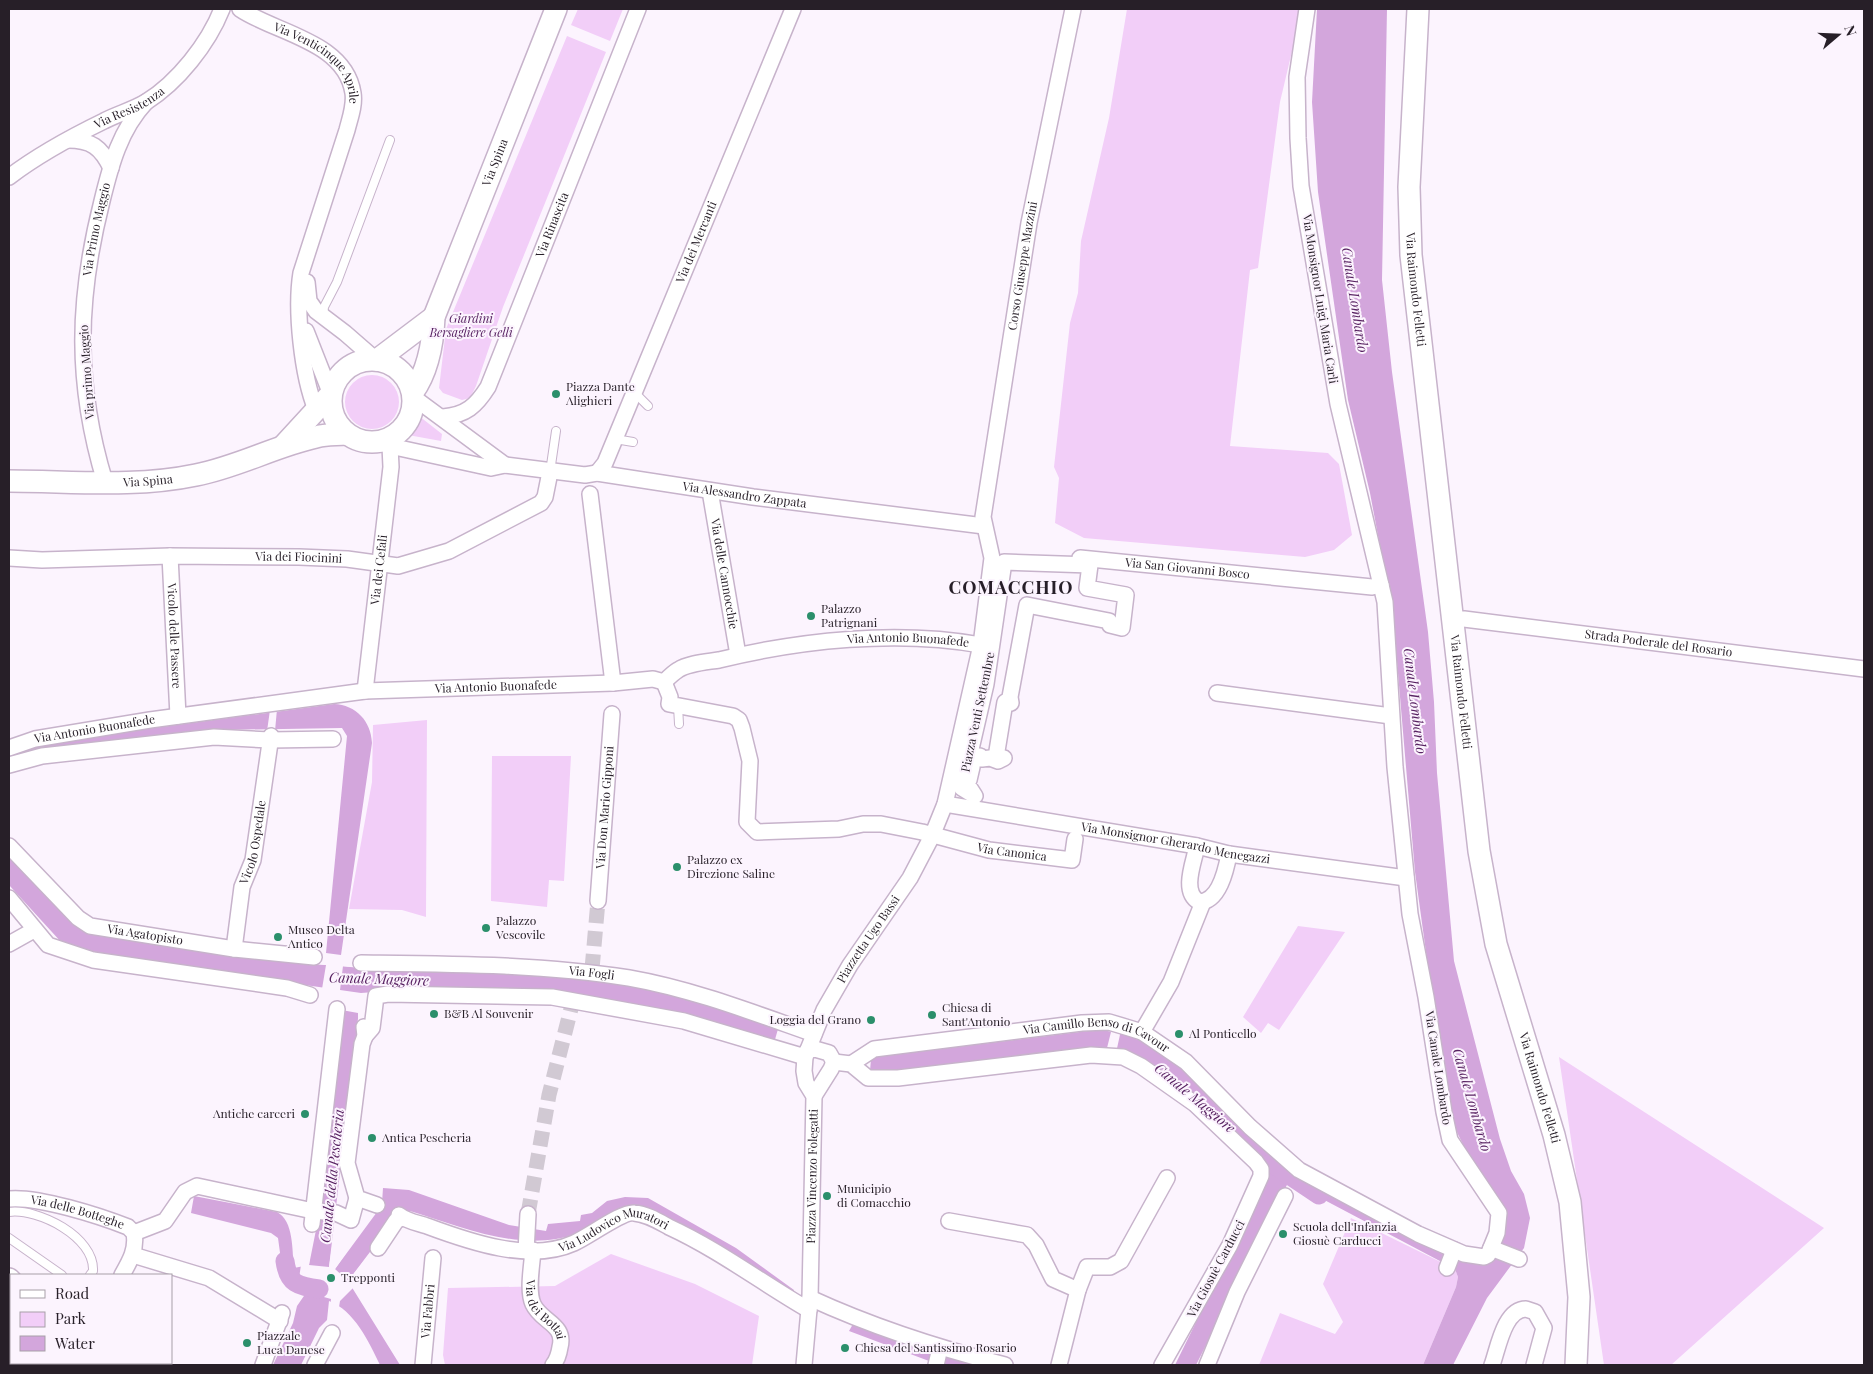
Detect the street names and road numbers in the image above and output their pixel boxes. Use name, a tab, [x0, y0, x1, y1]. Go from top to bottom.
street label: Via Venticinque Aprile	[271, 18, 363, 104]
street label: Via Resistenza	[90, 83, 167, 132]
street label: Via Spina	[477, 136, 511, 189]
street label: Via Primo Maggio	[78, 180, 113, 278]
street label: Via Rinascita	[531, 190, 572, 261]
street label: Via dei Mercanti	[671, 198, 720, 286]
street label: Corso Giuseppe Mazzini	[1003, 199, 1040, 331]
street label: Via Monsignor Luigi Maria Carli	[1300, 212, 1342, 385]
street label: Via Raimondo Felletti	[1403, 231, 1430, 348]
street label: Via primo Maggio	[75, 324, 97, 421]
street label: Via Spina	[122, 470, 174, 490]
street label: Via Alessandro Zappata	[681, 477, 808, 511]
street label: Via delle Cannocchie	[708, 516, 742, 630]
street label: Via dei Cefali	[366, 533, 390, 607]
street label: Via dei Fiocinini	[254, 548, 343, 566]
street label: Via San Giovanni Bosco	[1123, 553, 1251, 582]
street label: Vicolo delle Passere	[164, 582, 186, 689]
street label: Strada Poderale del Rosario	[1584, 625, 1734, 660]
street label: Via Antonio Buonafede	[846, 629, 970, 650]
street label: Via Raimondo Felletti	[1447, 633, 1476, 750]
street label: Piazza Venti Settembre	[956, 650, 998, 773]
street label: Via Antonio Buonafede	[434, 676, 557, 696]
street label: Via Antonio Buonafede	[32, 710, 156, 746]
street label: Via Don Mario Gipponi	[591, 745, 617, 870]
street label: Vicolo Ospedale	[235, 799, 269, 887]
street label: Via Monsignor Gherardo Menegazzi	[1079, 818, 1272, 867]
street label: Via Canonica	[975, 838, 1048, 864]
street label: Piazzetta Ugo Bassi	[832, 891, 903, 986]
street label: Via Agatopisto	[105, 920, 185, 948]
street label: Via Fogli	[567, 961, 616, 983]
street label: Via Canale Lombardo	[1422, 1009, 1456, 1126]
street label: Via Camillo Benso di Cavour	[1021, 1013, 1174, 1056]
street label: Via Raimondo Felletti	[1516, 1029, 1565, 1145]
street label: Piazza Vincenzo Folegatti	[802, 1108, 821, 1244]
street label: Via delle Botteghe	[29, 1191, 127, 1232]
street label: Via Ludovico Muratori	[555, 1204, 673, 1255]
street label: Via Giosuè Carducci	[1182, 1217, 1248, 1321]
street label: Via dei Bottai	[523, 1278, 570, 1341]
street label: Via Fabbri	[416, 1283, 438, 1340]

